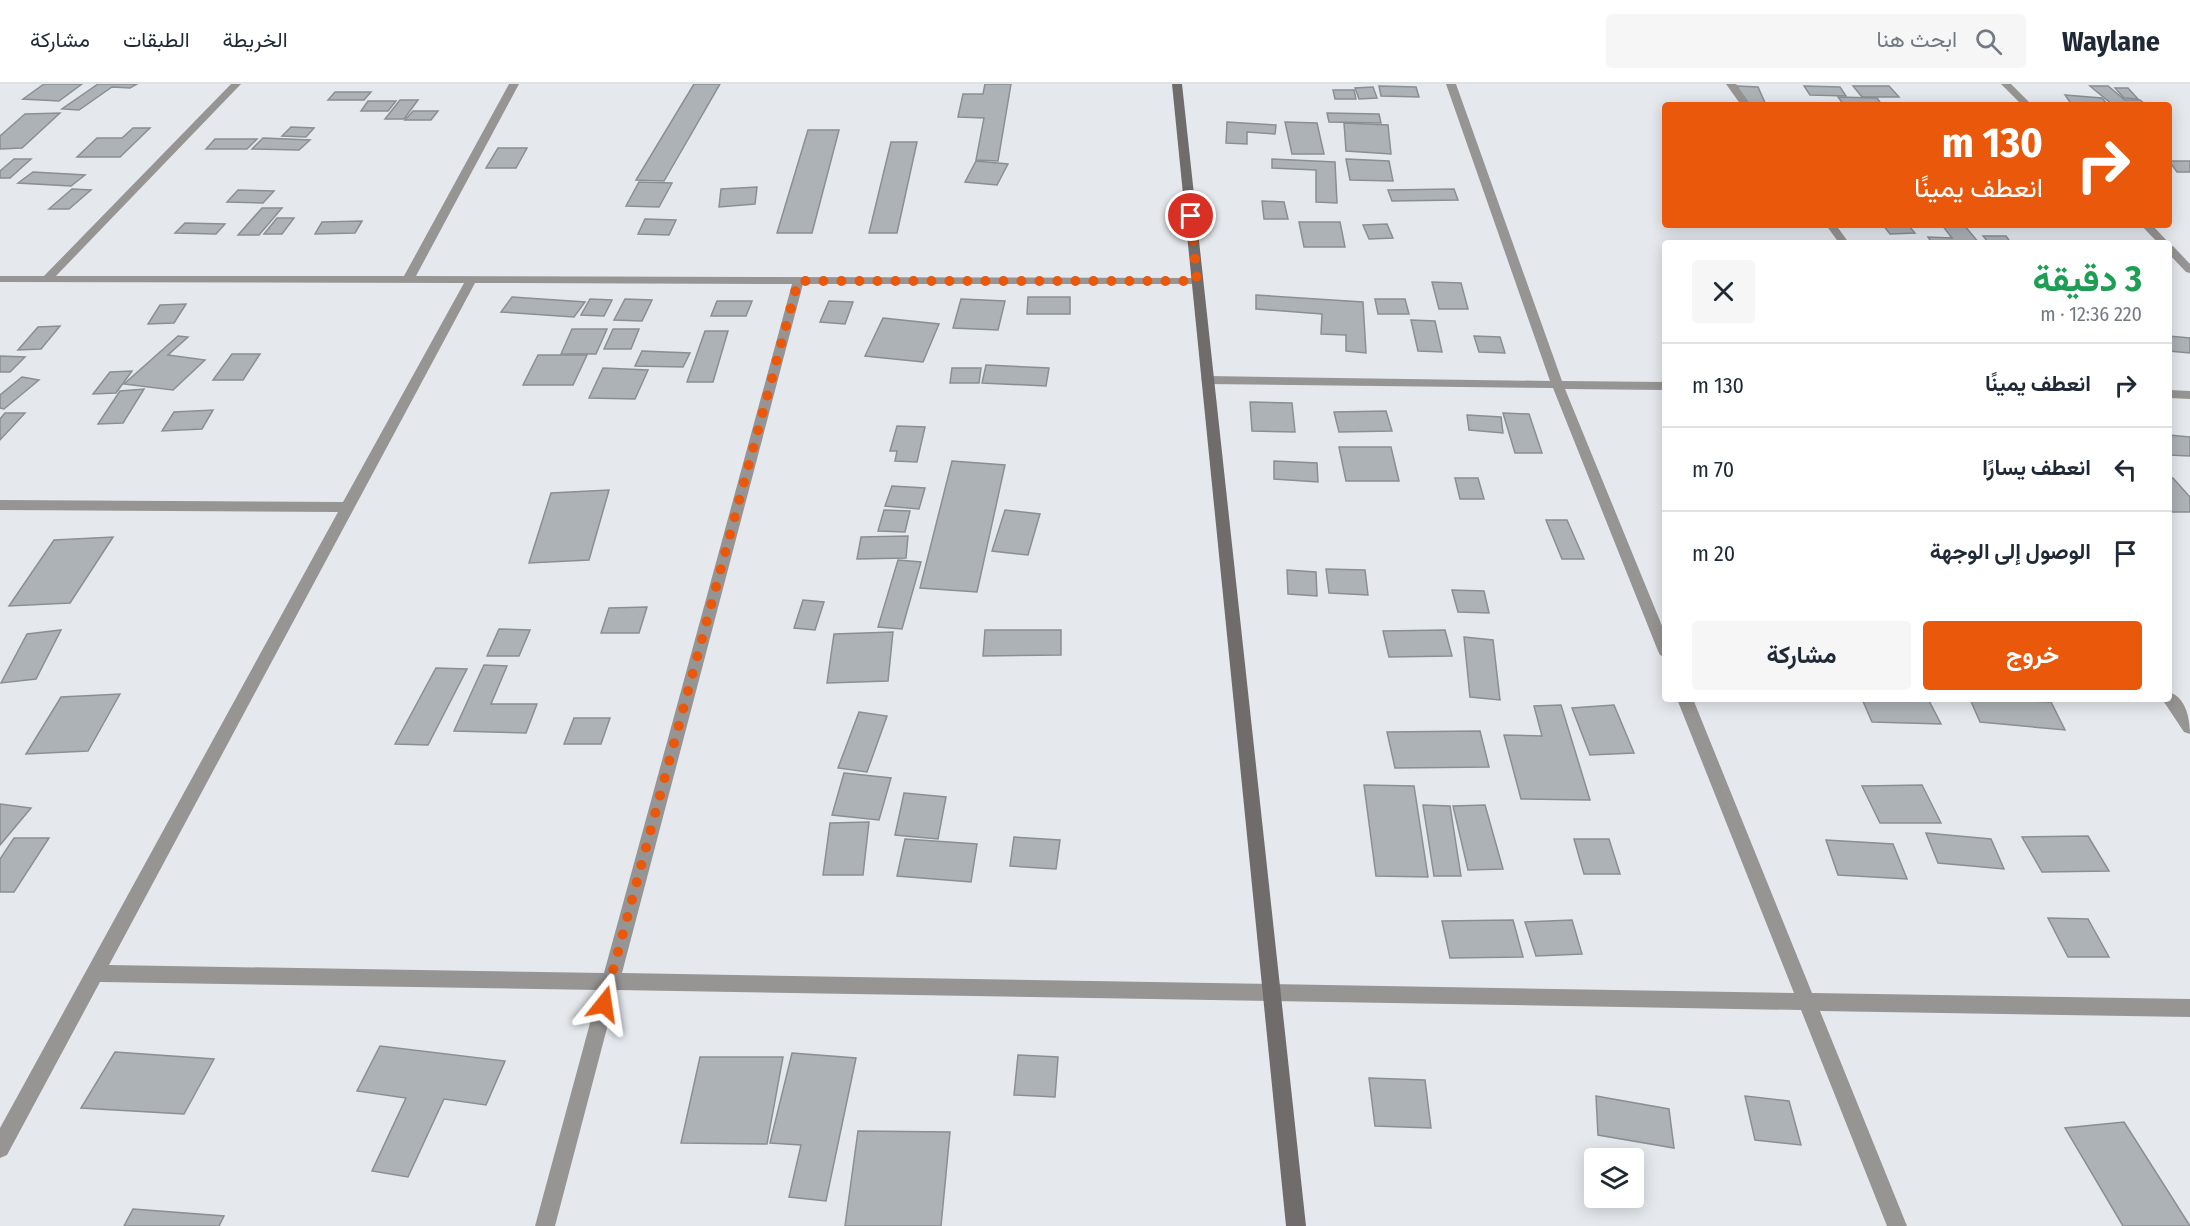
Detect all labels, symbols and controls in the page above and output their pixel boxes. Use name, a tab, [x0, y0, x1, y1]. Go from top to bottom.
search box	[1606, 14, 2026, 68]
icon: search	[1972, 25, 2005, 58]
text: Waylane	[2062, 25, 2160, 58]
text: ابحث هنا	[1876, 26, 1957, 53]
text: مشاركة	[30, 27, 90, 53]
text: الطبقات	[123, 27, 190, 53]
text: الخريطة	[223, 27, 288, 53]
text: 130 m	[1942, 118, 2043, 168]
icon: right	[2064, 126, 2142, 204]
text: انعطف يمينًا	[1914, 172, 2043, 204]
pin	[1165, 190, 1216, 241]
icon: arrive	[1174, 199, 1207, 232]
text: 3 دقيقة	[2033, 257, 2142, 301]
button: close	[1692, 260, 1755, 323]
text: 220 m · 12:36	[2040, 302, 2142, 326]
icon: right	[2109, 369, 2142, 402]
text: انعطف يمينًا	[1985, 370, 2091, 397]
text: 130 m	[1692, 372, 1744, 399]
icon: left	[2109, 453, 2142, 486]
text: انعطف يسارًا	[1982, 454, 2091, 481]
text: 70 m	[1692, 456, 1734, 483]
icon: arrive	[2109, 537, 2142, 570]
text: الوصول إلى الوجهة	[1930, 538, 2091, 565]
text: 20 m	[1692, 540, 1735, 567]
button: مشاركة	[1692, 621, 1911, 690]
button: خروج	[1923, 621, 2142, 690]
position arrow	[572, 972, 636, 1036]
map controls	[1584, 1148, 1644, 1208]
button: layers	[1584, 1148, 1644, 1208]

